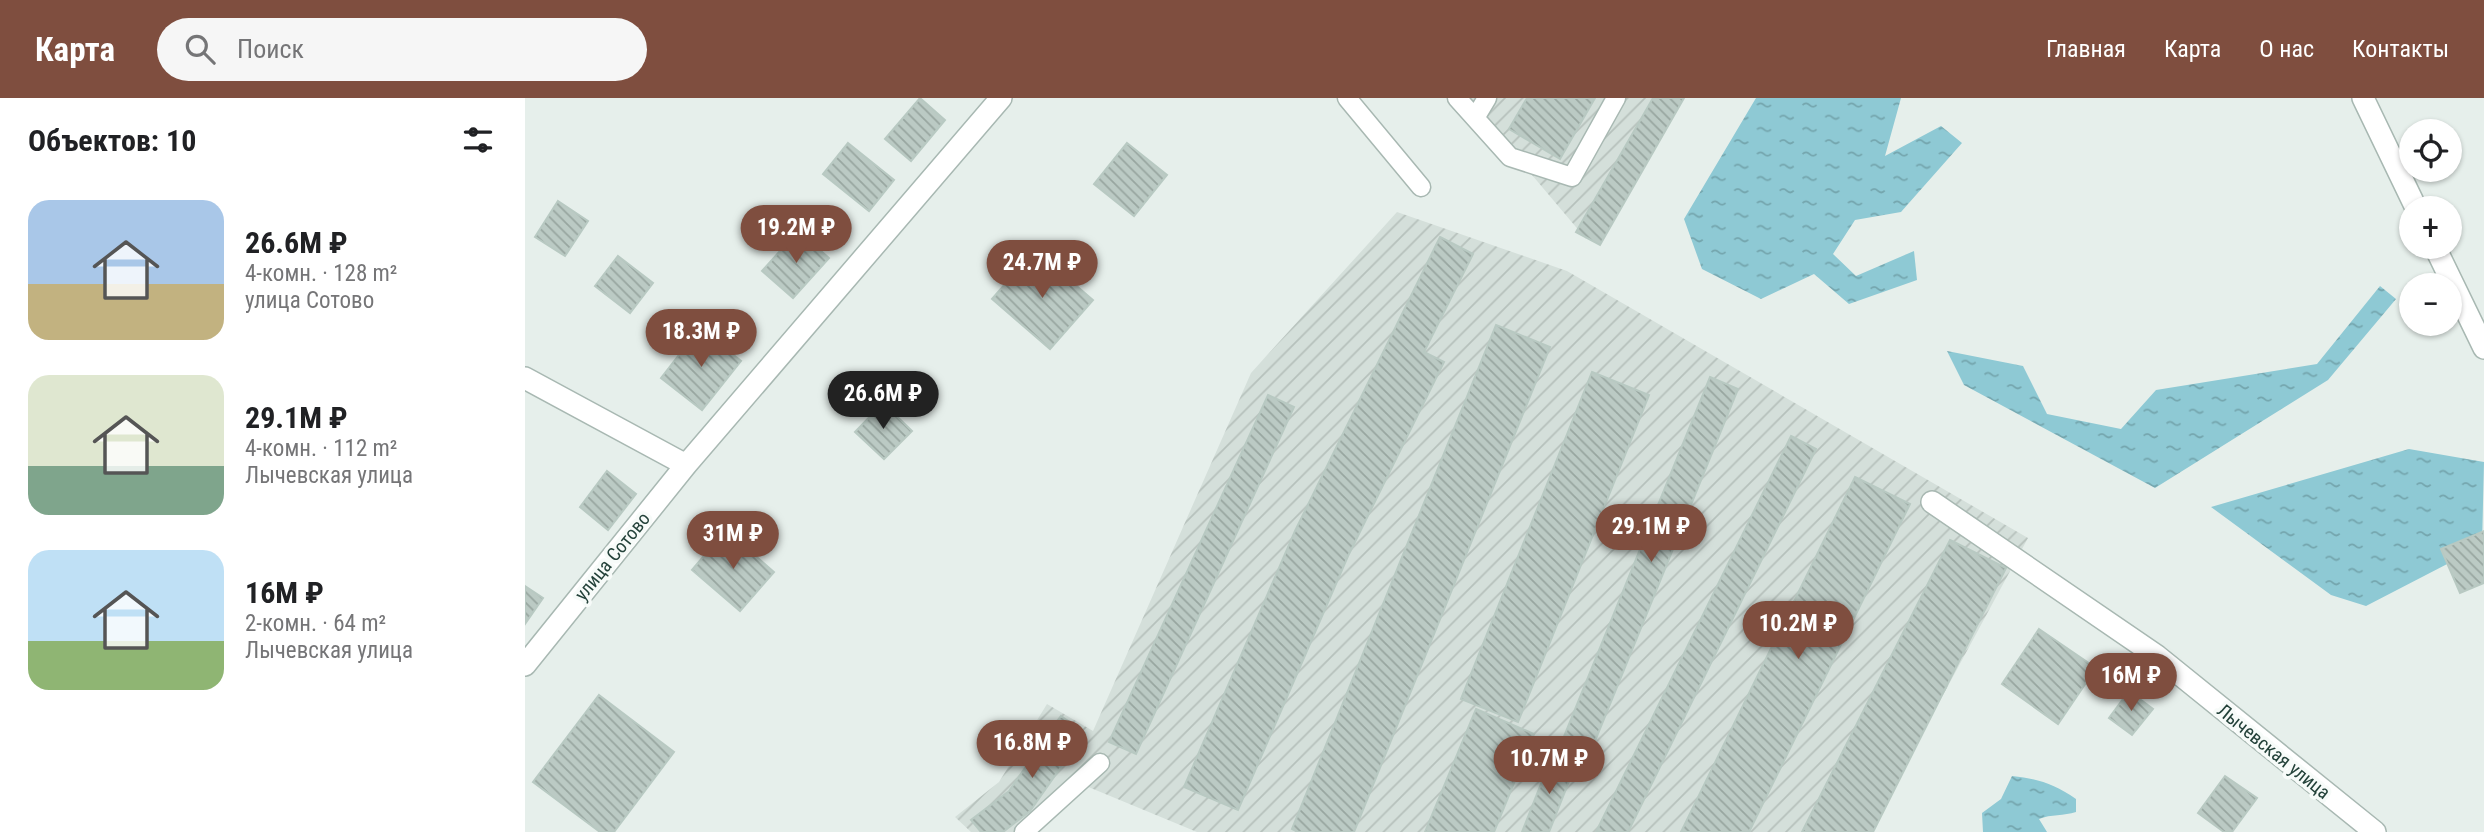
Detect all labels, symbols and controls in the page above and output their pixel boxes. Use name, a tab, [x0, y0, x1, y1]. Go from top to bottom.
search box	[157, 18, 647, 81]
text: Карта	[35, 30, 115, 69]
icon: search	[181, 30, 219, 68]
text: Поиск	[237, 34, 304, 64]
text: Главная	[2046, 35, 2126, 63]
text: Карта	[2164, 35, 2221, 63]
text: О нас	[2259, 35, 2314, 63]
text: Контакты	[2352, 35, 2449, 63]
map controls	[2399, 119, 2462, 336]
button: locate	[2399, 119, 2462, 182]
icon: filters	[459, 121, 497, 159]
text: Объектов: 10	[28, 123, 196, 158]
button: +	[2399, 196, 2462, 259]
pin: 19.2M ₽	[731, 206, 861, 265]
text: 19.2M ₽	[757, 214, 835, 241]
text: 26.6M ₽	[245, 225, 348, 260]
icon: home	[84, 228, 168, 312]
pin: 24.7M ₽	[977, 240, 1107, 300]
text: 24.7M ₽	[1003, 249, 1081, 276]
text: 4-комн. · 128 m²	[245, 260, 397, 287]
button: −	[2399, 273, 2462, 336]
text: улица Сотово	[245, 287, 374, 314]
pin: 18.3M ₽	[636, 310, 766, 369]
text: 18.3M ₽	[662, 318, 740, 345]
pin: 26.6M ₽	[818, 372, 948, 431]
text: 26.6M ₽	[844, 380, 922, 407]
text: 29.1M ₽	[245, 400, 348, 435]
icon: home	[84, 403, 168, 487]
text: 4-комн. · 112 m²	[245, 435, 397, 462]
text: Лычевская улица	[245, 462, 413, 489]
pin: 29.1M ₽	[1586, 504, 1716, 564]
street label: улица Сотово	[570, 508, 655, 605]
pin: 31M ₽	[684, 512, 782, 571]
text: 29.1M ₽	[1612, 513, 1690, 540]
text: 31M ₽	[703, 520, 763, 547]
text: 16M ₽	[245, 575, 324, 610]
icon: home	[84, 578, 168, 662]
pin: 10.2M ₽	[1733, 602, 1863, 661]
text: 2-комн. · 64 m²	[245, 610, 386, 637]
text: 10.2M ₽	[1759, 610, 1837, 637]
text: Лычевская улица	[245, 637, 413, 664]
pin: 16M ₽	[2082, 654, 2180, 713]
text: 16M ₽	[2101, 662, 2161, 689]
street label: Лычевская улица	[2213, 699, 2335, 804]
pin: 16.8M ₽	[967, 720, 1097, 780]
text: 16.8M ₽	[993, 729, 1071, 756]
pin: 10.7M ₽	[1484, 736, 1614, 796]
text: 10.7M ₽	[1510, 745, 1588, 772]

